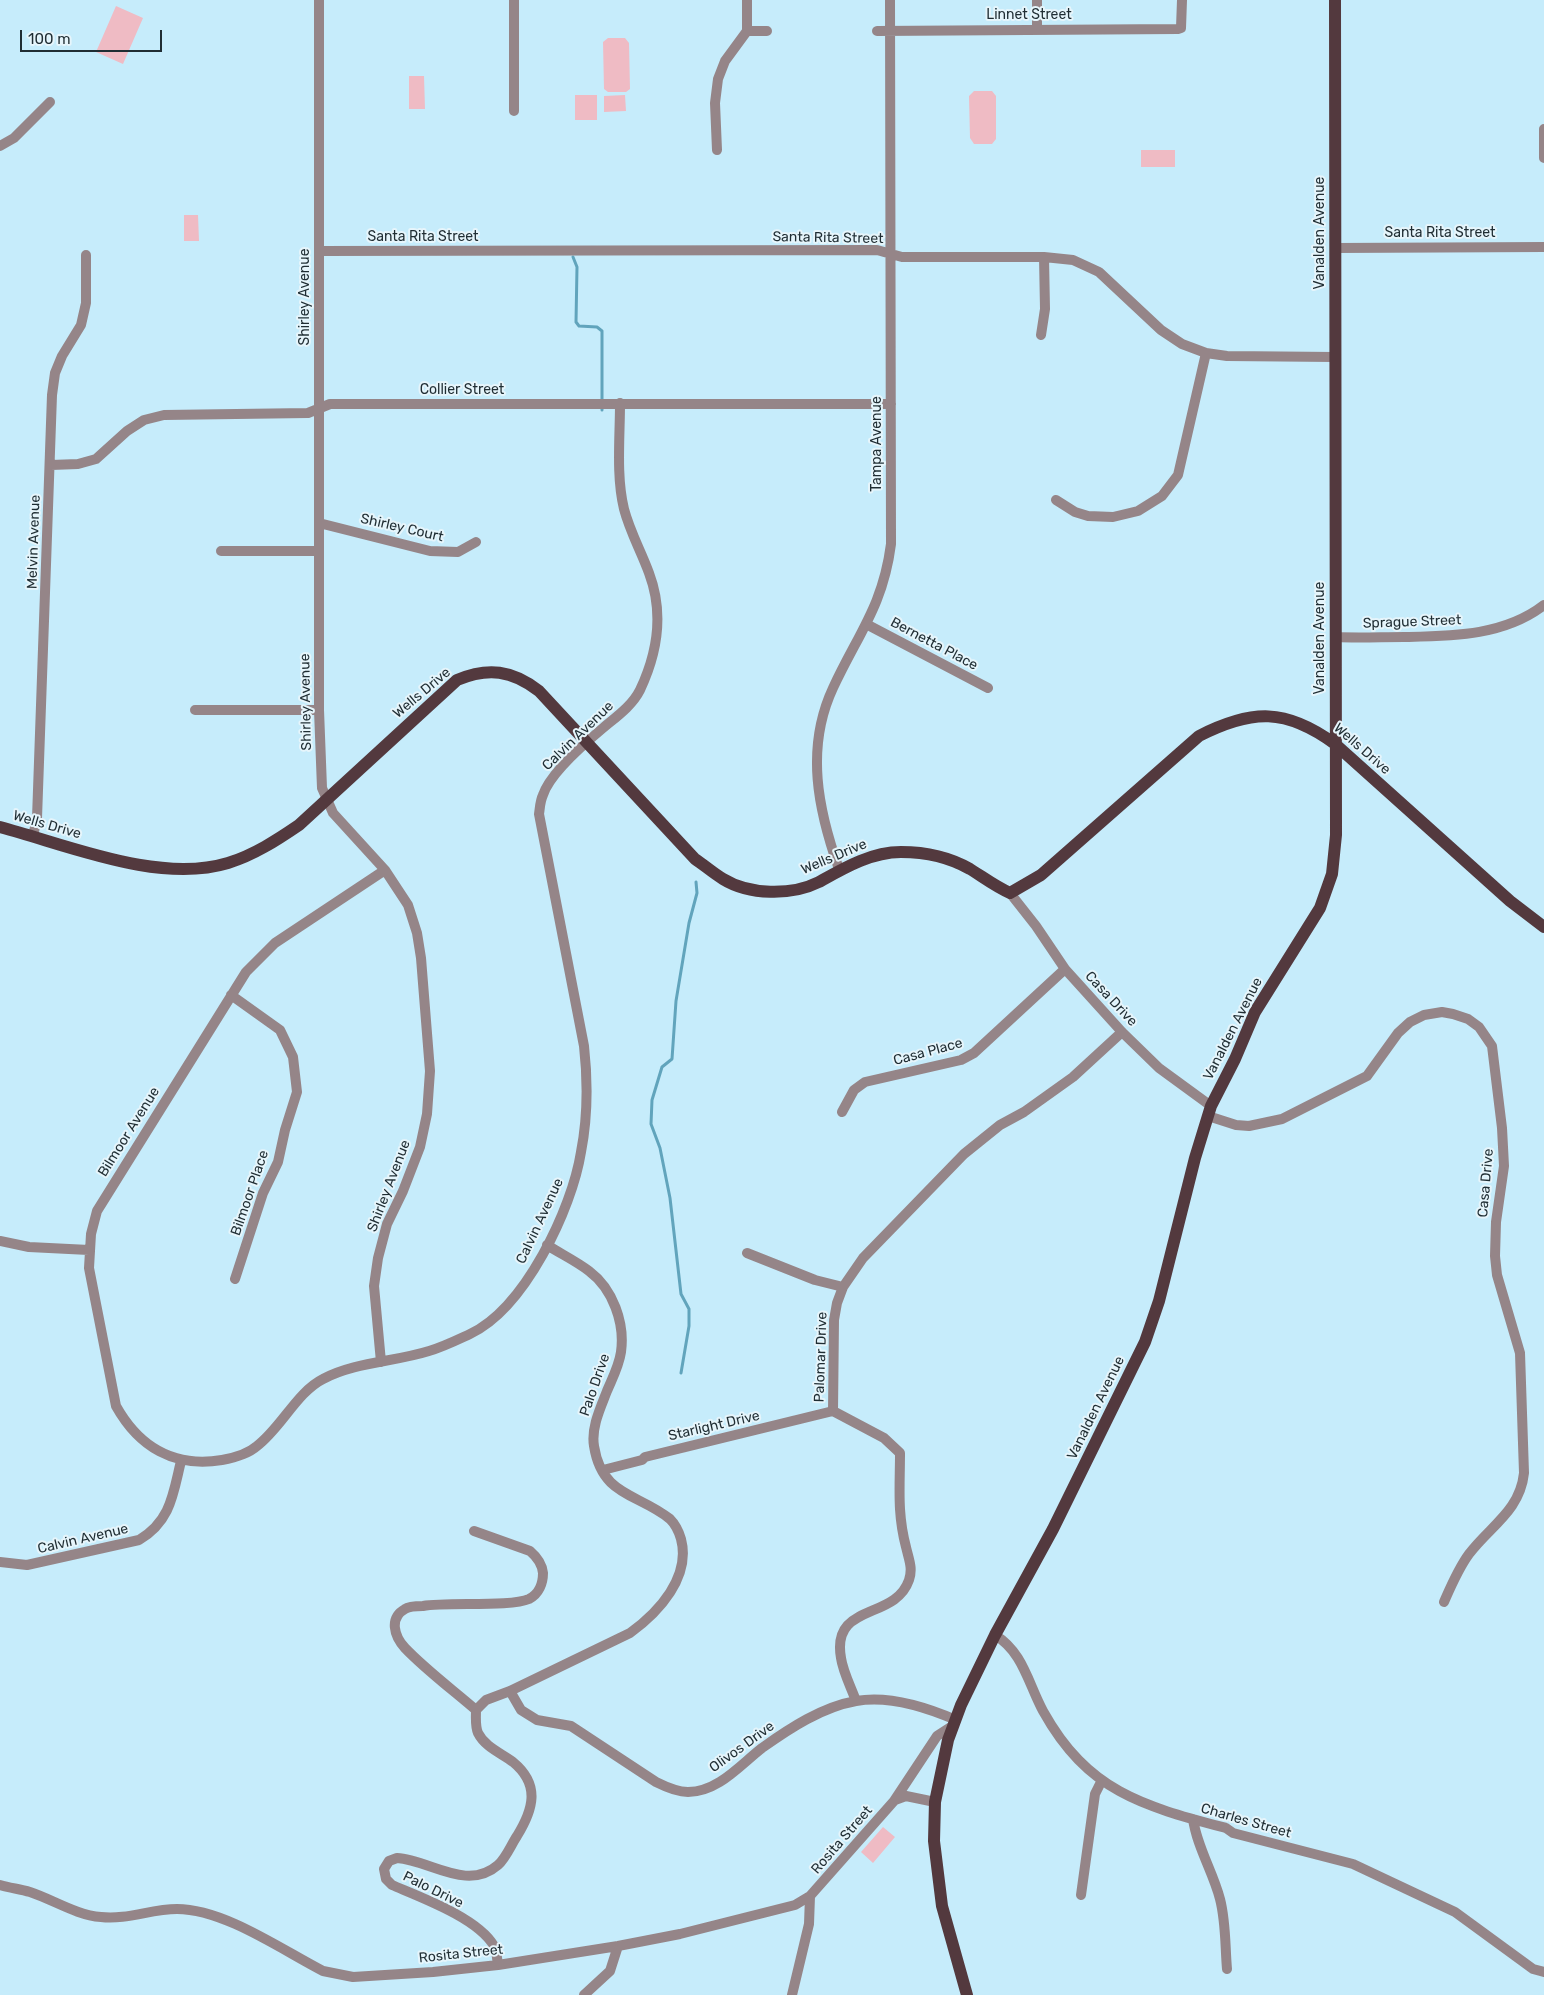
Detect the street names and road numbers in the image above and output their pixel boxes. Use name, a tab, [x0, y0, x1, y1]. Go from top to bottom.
street label: Linnet Street	[986, 7, 1072, 23]
street label: Vanalden Avenue	[1312, 177, 1328, 289]
street label: Santa Rita Street	[1384, 225, 1496, 241]
street label: Santa Rita Street	[367, 229, 479, 245]
street label: Santa Rita Street	[772, 229, 884, 247]
street label: Shirley Avenue	[297, 248, 313, 346]
street label: Collier Street	[420, 382, 504, 398]
street label: Tampa Avenue	[869, 396, 885, 492]
street label: Melvin Avenue	[24, 495, 44, 589]
street label: Shirley Court	[359, 510, 445, 546]
street label: Vanalden Avenue	[1312, 582, 1328, 694]
street label: Sprague Street	[1362, 612, 1462, 632]
street label: Bernetta Place	[887, 614, 981, 674]
street label: Shirley Avenue	[297, 653, 315, 751]
street label: Wells Drive	[390, 664, 454, 722]
street label: Calvin Avenue	[539, 698, 617, 774]
street label: Wells Drive	[1330, 720, 1394, 778]
street label: Wells Drive	[11, 807, 83, 843]
street label: Wells Drive	[799, 836, 869, 878]
street label: Casa Drive	[1081, 968, 1141, 1030]
street label: Vanalden Avenue	[1200, 975, 1266, 1083]
street label: Casa Place	[892, 1035, 964, 1069]
street label: Bilmoor Avenue	[95, 1084, 163, 1180]
street label: Shirley Avenue	[364, 1138, 414, 1234]
street label: Bilmoor Place	[228, 1148, 272, 1238]
street label: Casa Drive	[1475, 1148, 1497, 1218]
street label: Calvin Avenue	[513, 1176, 567, 1266]
street label: Palomar Drive	[811, 1311, 831, 1403]
street label: Palo Drive	[576, 1351, 614, 1419]
street label: Vanalden Avenue	[1064, 1354, 1128, 1462]
street label: Starlight Drive	[667, 1407, 761, 1445]
street label: Calvin Avenue	[36, 1520, 130, 1558]
street label: Olivos Drive	[706, 1718, 778, 1776]
street label: Charles Street	[1199, 1800, 1293, 1842]
street label: Rosita Street	[808, 1803, 876, 1877]
street label: Palo Drive	[400, 1868, 466, 1912]
street label: Rosita Street	[418, 1941, 504, 1967]

